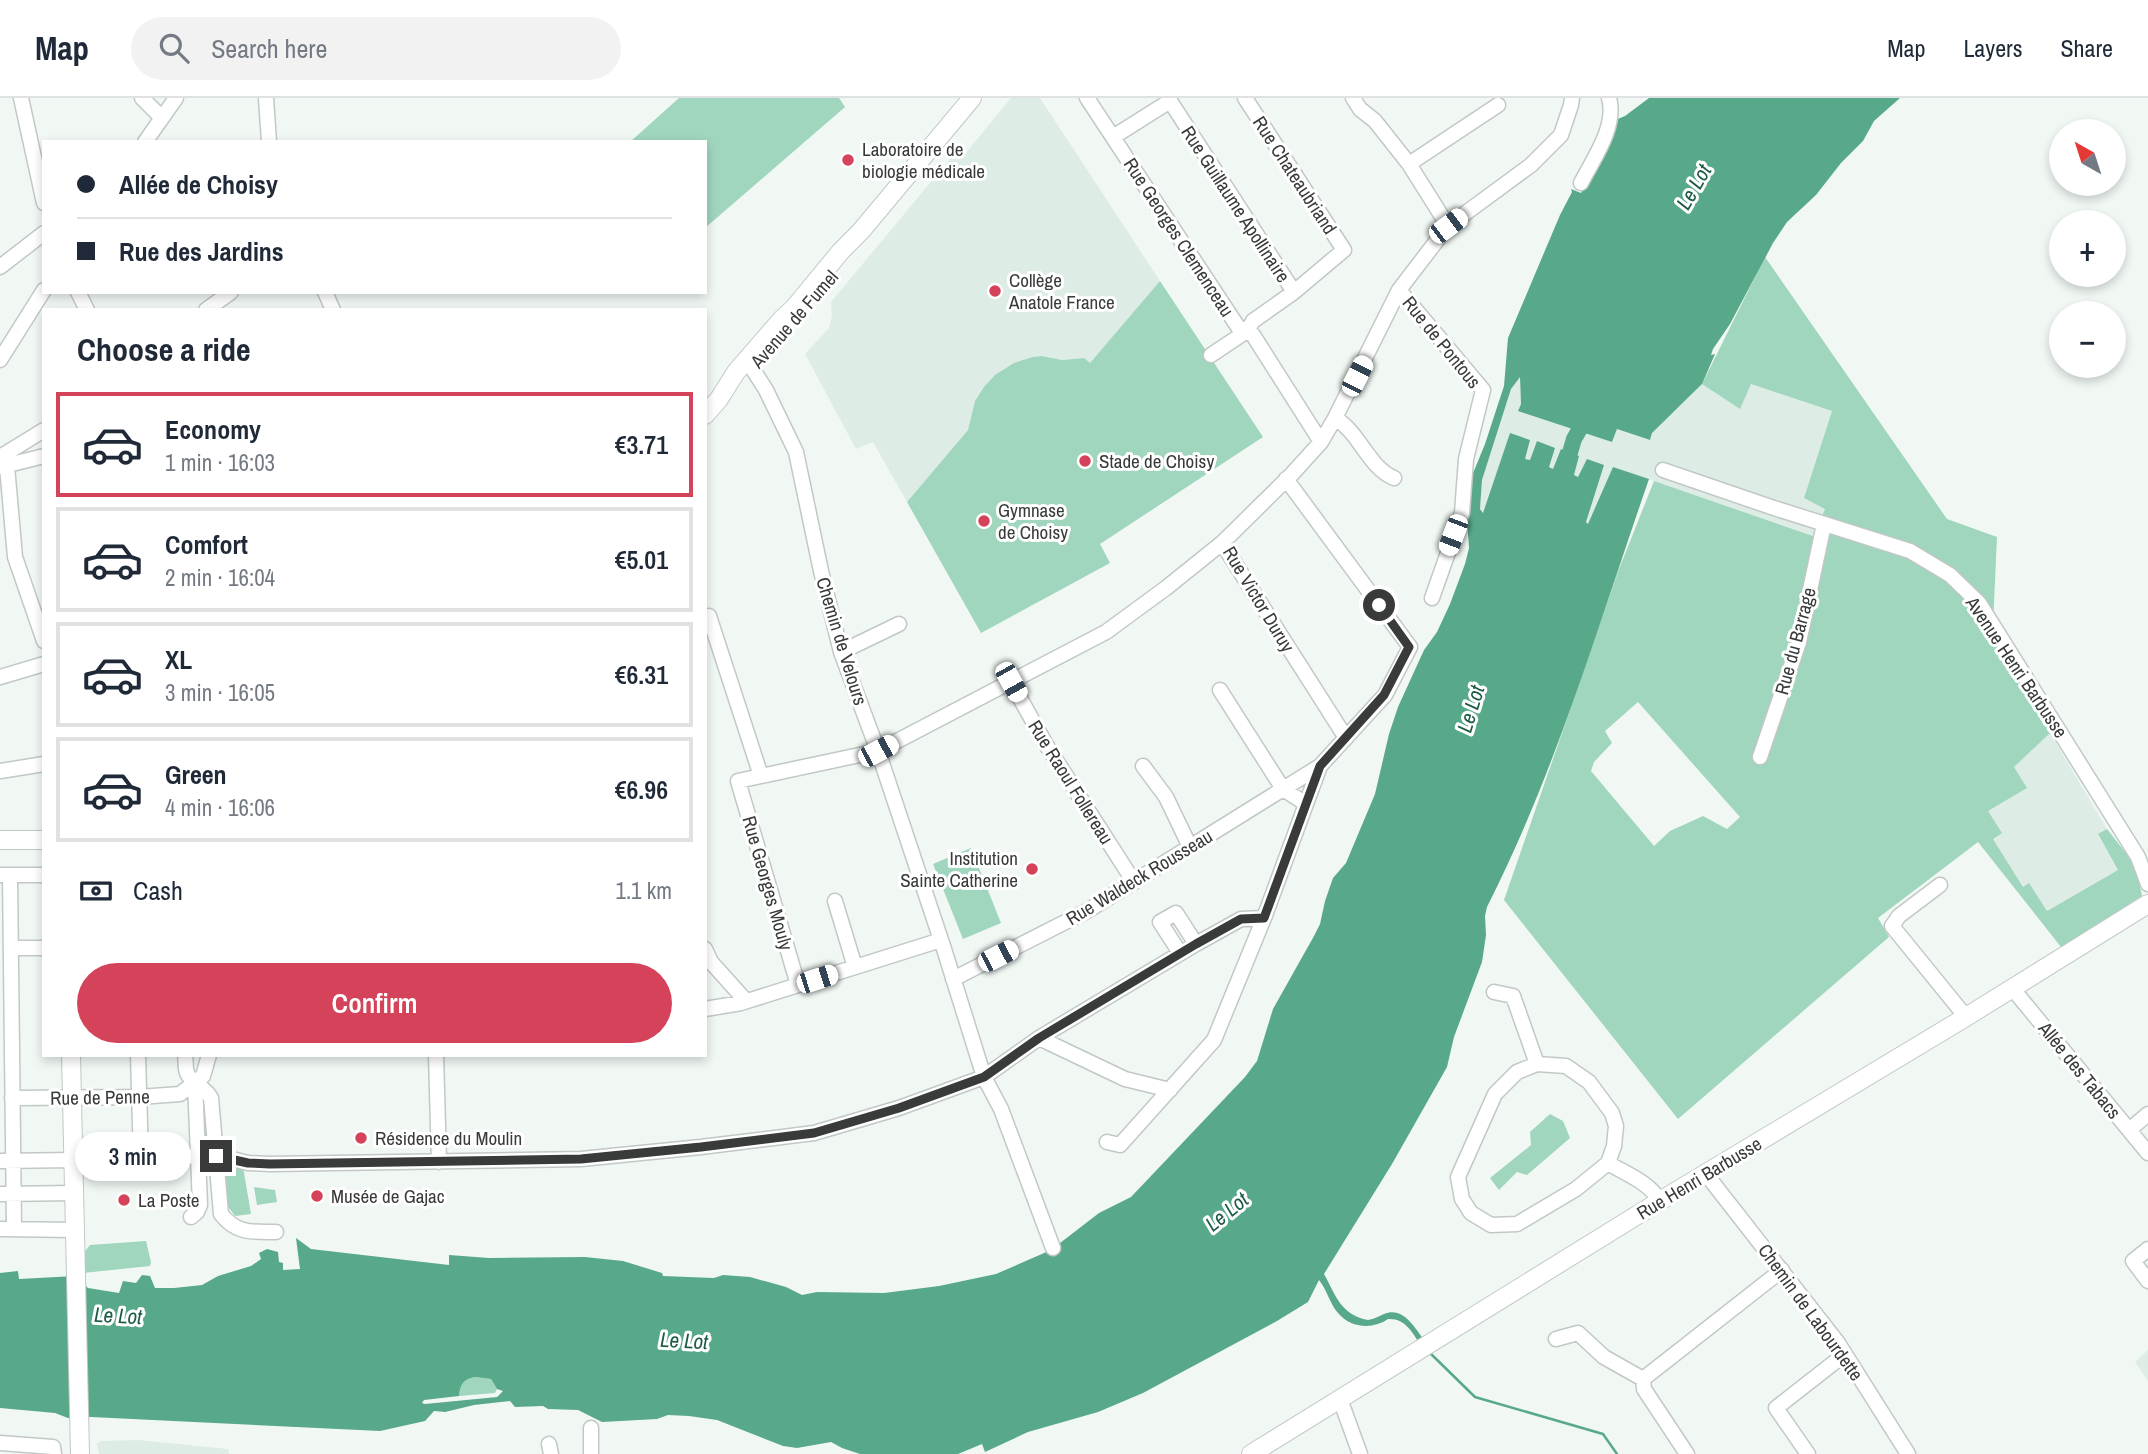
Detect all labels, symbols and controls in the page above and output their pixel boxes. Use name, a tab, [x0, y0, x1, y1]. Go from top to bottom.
search box	[131, 17, 621, 80]
text: Map	[35, 26, 89, 70]
icon: search	[155, 29, 193, 67]
text: Search here	[211, 31, 327, 66]
text: Map	[1887, 32, 1925, 64]
text: Layers	[1963, 32, 2022, 64]
text: Share	[2060, 32, 2113, 64]
street label: Rue Chateaubriand	[1247, 111, 1343, 239]
north arrow	[2049, 119, 2126, 196]
map controls	[2049, 119, 2126, 378]
street label: Rue Guillaume Apollinaire	[1176, 121, 1296, 287]
place label: Laboratoire de biologie médicale	[862, 136, 985, 184]
marker: Laboratoire de biologie médicale	[840, 152, 856, 168]
street label: Rue Georges Clemenceau	[1118, 153, 1240, 321]
water label: Le Lot	[1669, 158, 1719, 215]
text: Allée de Choisy	[119, 167, 278, 202]
car	[1425, 205, 1472, 247]
button: +	[2049, 210, 2126, 287]
text: Rue des Jardins	[119, 234, 284, 269]
street label: Avenue de Fumel	[744, 264, 844, 374]
place label: Collège Anatole France	[1008, 267, 1115, 315]
marker: Collège Anatole France	[987, 283, 1003, 299]
street label: Rue de Pontous	[1397, 290, 1487, 394]
button: −	[2049, 301, 2126, 378]
text: Choose a ride	[77, 328, 251, 371]
car	[1339, 353, 1376, 399]
text: Economy	[165, 412, 261, 447]
icon: car	[81, 413, 144, 476]
text: €3.71	[615, 427, 668, 462]
text: 1 min · 16:03	[165, 447, 275, 478]
place label: Stade de Choisy	[1099, 448, 1214, 474]
marker: Stade de Choisy	[1077, 453, 1093, 469]
place label: Gymnase de Choisy	[998, 497, 1068, 545]
car	[1436, 512, 1471, 558]
marker: Gymnase de Choisy	[976, 513, 992, 529]
text: Comfort	[165, 527, 248, 562]
icon: car	[81, 528, 144, 591]
street label: Rue Victor Duruy	[1217, 541, 1301, 657]
text: €5.01	[615, 542, 668, 577]
text: 2 min · 16:04	[165, 562, 275, 593]
street label: Chemin de Velours	[810, 574, 874, 708]
street label: Rue du Barrage	[1768, 585, 1822, 697]
route start	[1363, 589, 1395, 621]
street label: Avenue Henri Barbusse	[1959, 590, 2074, 743]
text: XL	[165, 642, 192, 677]
icon: car	[81, 643, 144, 706]
text: €6.31	[615, 657, 668, 692]
car	[992, 659, 1031, 705]
text: 3 min · 16:05	[165, 677, 275, 708]
water label: Le Lot	[1450, 681, 1492, 736]
street label: Rue Raoul Follereau	[1022, 715, 1120, 849]
car	[855, 732, 902, 770]
text: Green	[165, 757, 227, 792]
icon: car	[81, 758, 144, 821]
text: €6.96	[615, 772, 668, 807]
text: 4 min · 16:06	[165, 792, 275, 823]
street label: Rue Georges Mouly	[736, 813, 800, 953]
street label: Rue Waldeck Rousseau	[1061, 823, 1217, 931]
place label: Institution Sainte Catherine	[900, 845, 1018, 893]
marker: Institution Sainte Catherine	[1024, 861, 1040, 877]
icon: cash	[77, 872, 115, 910]
text: Cash	[133, 873, 183, 908]
text: 1.1 km	[615, 875, 672, 906]
car	[975, 937, 1022, 975]
button: Confirm	[77, 963, 672, 1043]
car	[794, 963, 841, 995]
street label: Allée des Tabacs	[2032, 1015, 2127, 1124]
street label: Rue de Penne	[50, 1083, 150, 1111]
place label: Résidence du Moulin	[375, 1125, 522, 1151]
marker: Résidence du Moulin	[353, 1130, 369, 1146]
street label: Rue Henri Barbusse	[1632, 1131, 1766, 1225]
callout: 3 min	[76, 1132, 192, 1180]
route end	[200, 1140, 232, 1172]
text: 3 min	[109, 1141, 157, 1172]
place label: Musée de Gajac	[331, 1183, 445, 1209]
water label: Le Lot	[1199, 1185, 1255, 1238]
place label: La Poste	[138, 1187, 200, 1213]
marker: Musée de Gajac	[309, 1188, 325, 1204]
marker: La Poste	[116, 1192, 132, 1208]
street label: Chemin de Labourdette	[1752, 1238, 1870, 1386]
water label: Le Lot	[93, 1300, 144, 1331]
water label: Le Lot	[659, 1325, 710, 1356]

